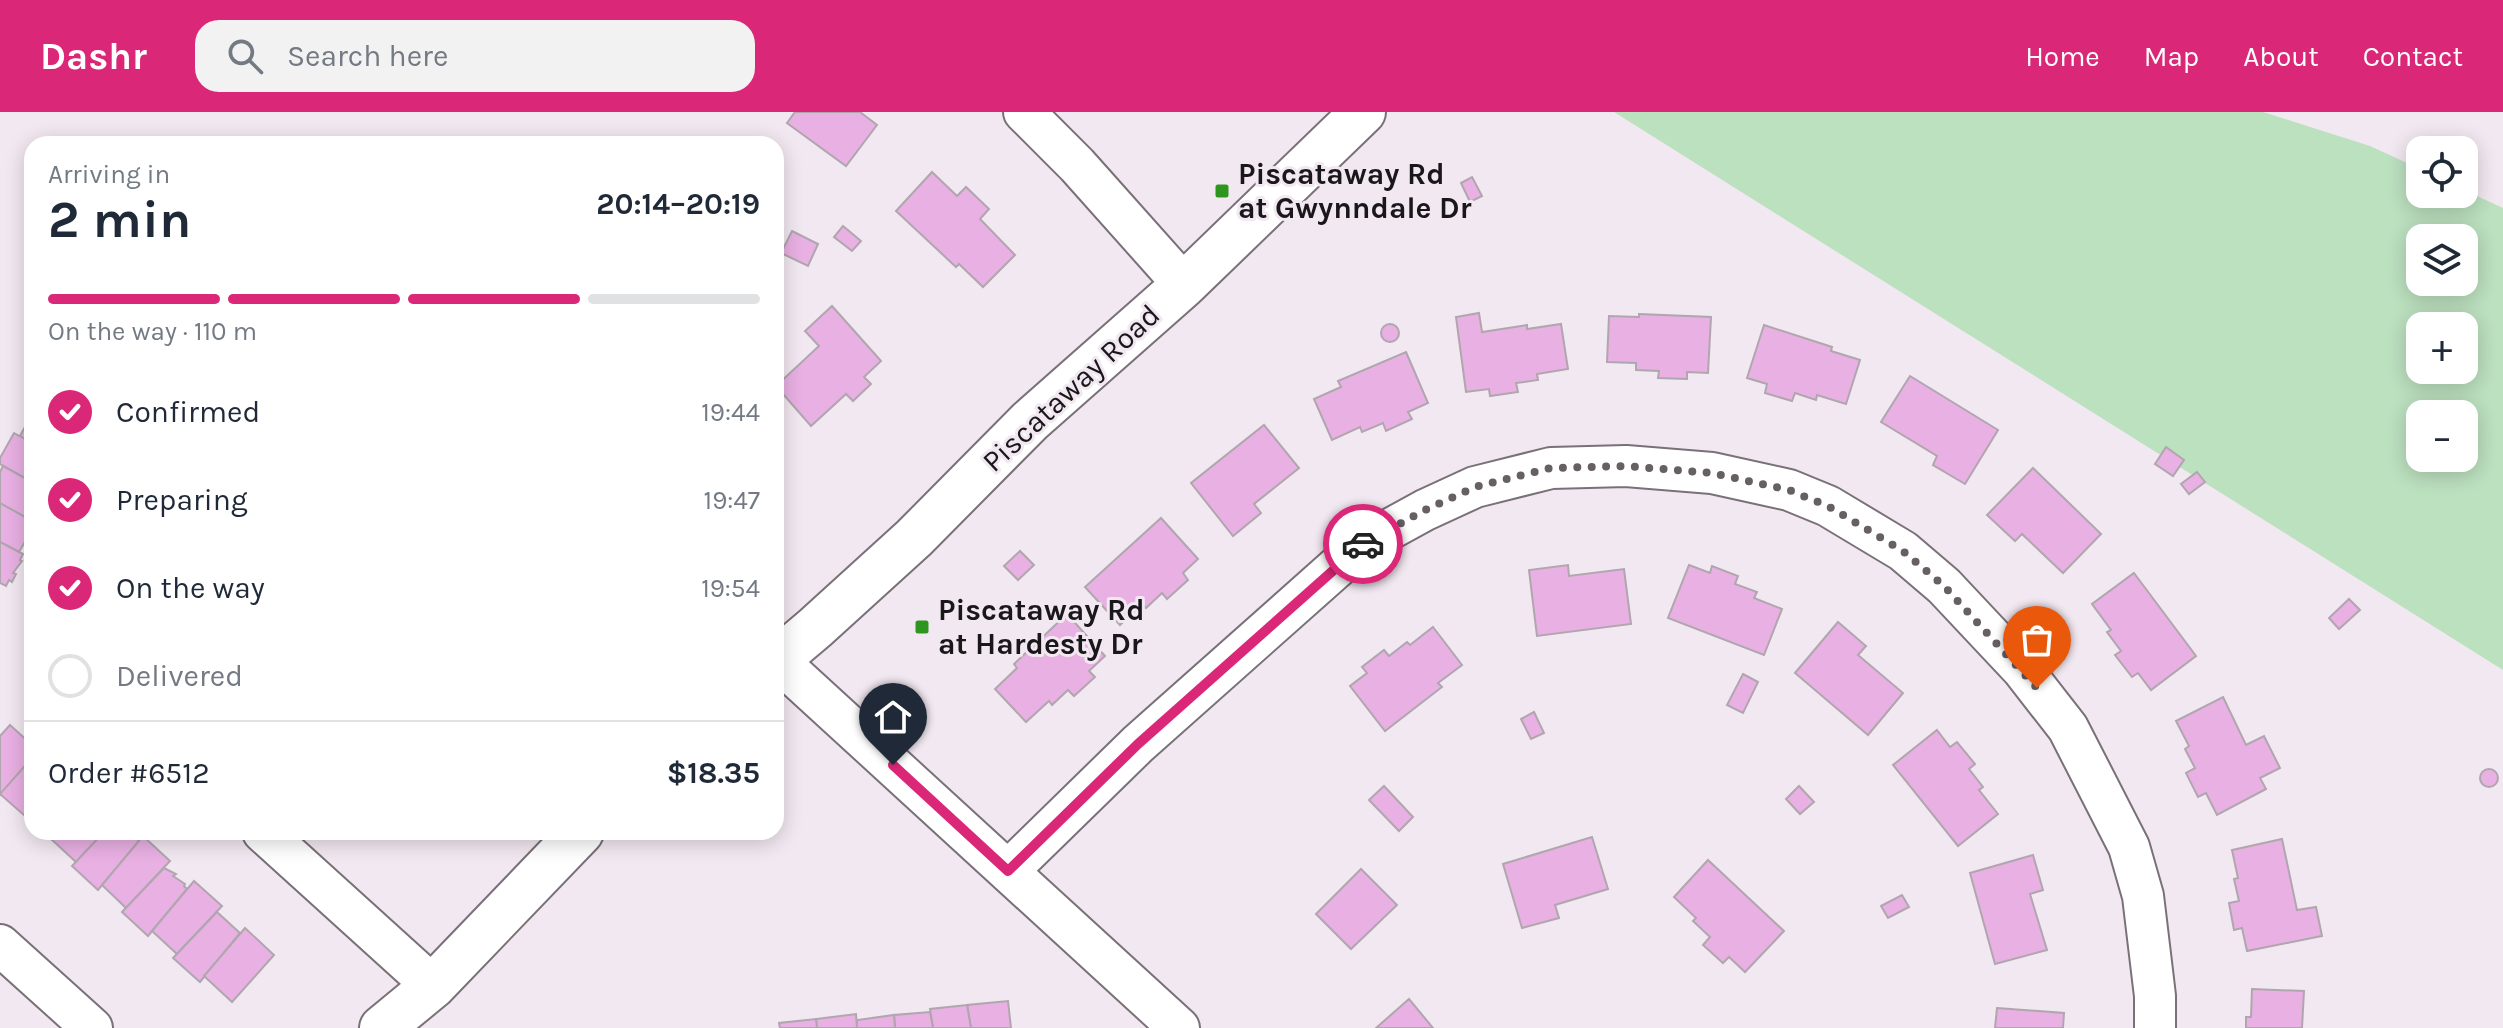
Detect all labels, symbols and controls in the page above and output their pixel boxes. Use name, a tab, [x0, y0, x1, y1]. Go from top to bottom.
search box	[195, 20, 755, 92]
text: Dashr	[40, 34, 147, 79]
icon: search	[223, 34, 267, 78]
text: Search here	[287, 38, 448, 74]
text: Home	[2025, 40, 2100, 73]
text: Map	[2144, 40, 2199, 73]
text: About	[2243, 40, 2319, 73]
text: Contact	[2363, 40, 2463, 73]
map controls	[2406, 136, 2478, 472]
button: locate	[2406, 136, 2478, 208]
place label: Piscataway Rd at Gwynndale Dr	[1238, 156, 1472, 226]
text: Arriving in	[48, 159, 170, 190]
marker: Piscataway Rd at Gwynndale Dr	[1213, 182, 1231, 200]
text: 20:14–20:19	[596, 186, 760, 222]
text: 2 min	[48, 189, 191, 250]
button: layers	[2406, 224, 2478, 296]
street label: Piscataway Road	[975, 297, 1167, 479]
button: +	[2406, 312, 2478, 384]
text: On the way · 110 m	[48, 316, 257, 347]
icon: check	[48, 390, 92, 434]
text: Confirmed	[116, 394, 260, 430]
text: 19:44	[701, 397, 760, 428]
button: −	[2406, 400, 2478, 472]
icon: check	[48, 478, 92, 522]
text: Preparing	[116, 482, 248, 518]
text: 19:47	[704, 485, 760, 516]
courier	[1323, 504, 1403, 584]
icon: car	[1341, 522, 1385, 566]
icon: check	[48, 566, 92, 610]
text: On the way	[116, 570, 265, 606]
text: 19:54	[701, 573, 760, 604]
place label: Piscataway Rd at Hardesty Dr	[938, 592, 1145, 662]
pin	[2003, 606, 2071, 688]
marker: Piscataway Rd at Hardesty Dr	[913, 618, 931, 636]
icon: bag	[2015, 618, 2059, 662]
text: Delivered	[116, 658, 243, 694]
pin	[859, 683, 927, 765]
icon: home	[871, 695, 915, 739]
text: Order #6512	[48, 755, 210, 791]
text: $18.35	[667, 755, 760, 791]

